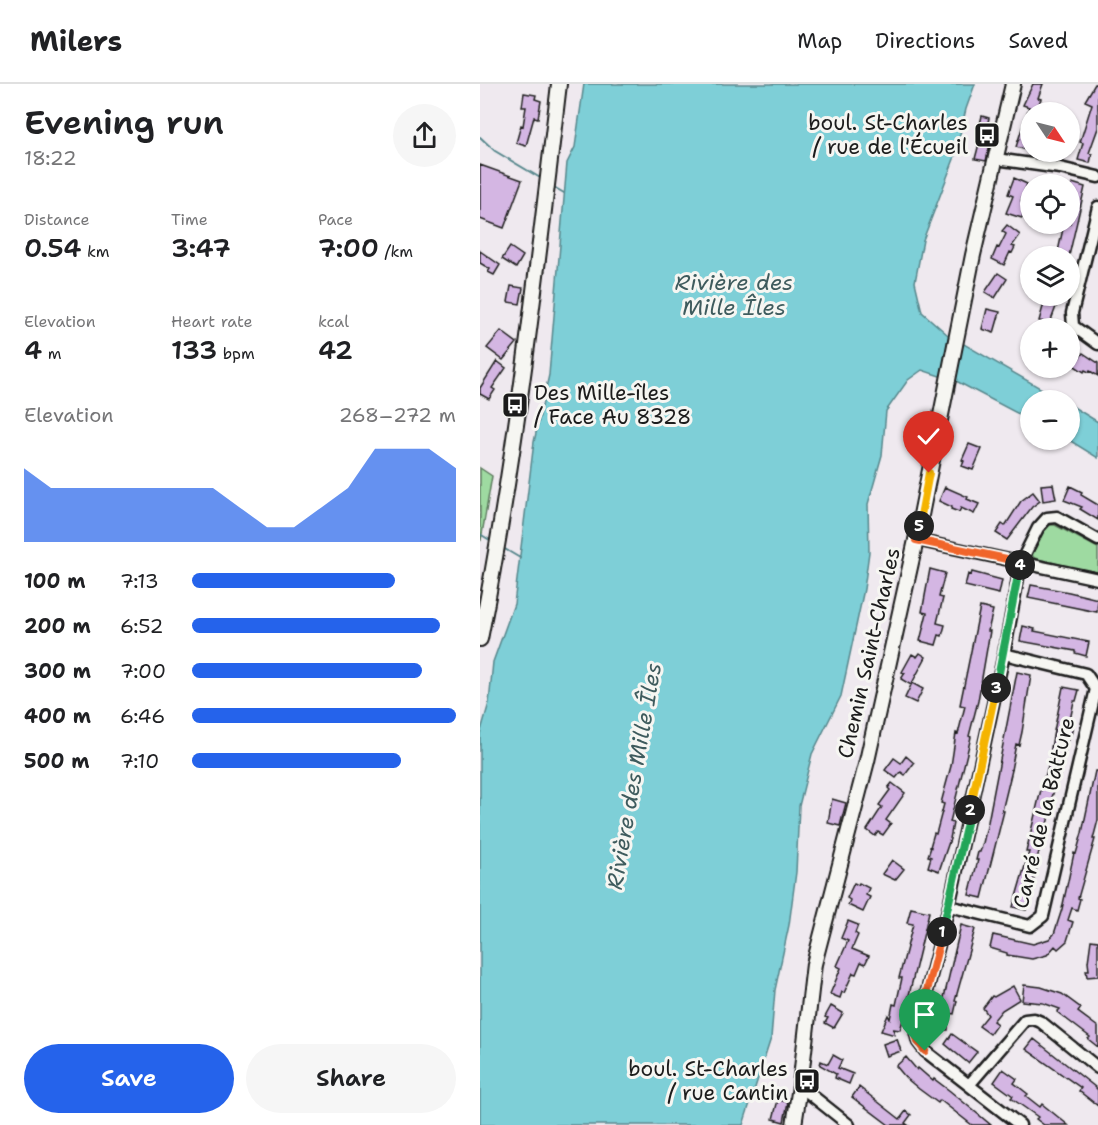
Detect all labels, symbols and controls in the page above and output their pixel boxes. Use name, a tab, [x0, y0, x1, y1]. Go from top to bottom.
text: Milers	[30, 22, 122, 60]
text: Map	[797, 27, 842, 55]
text: Directions	[875, 27, 975, 55]
text: Saved	[1008, 27, 1068, 55]
text: Evening run	[24, 100, 224, 145]
north arrow	[1020, 102, 1080, 162]
map controls	[1020, 102, 1080, 450]
button: share	[393, 104, 456, 167]
place label: boul. St-Charles / rue de l'Écueil	[808, 109, 969, 161]
bus stop icon: boul. St-Charles / rue de l'Écueil	[972, 120, 1002, 150]
text: 18:22	[24, 145, 77, 171]
button: locate	[1020, 174, 1080, 234]
text: Distance	[24, 209, 90, 230]
text: Time	[171, 209, 208, 230]
text: Pace	[318, 209, 353, 230]
text: 0.54	[24, 230, 82, 265]
text: 3:47	[171, 230, 231, 265]
text: 7:00	[318, 230, 379, 265]
text: km	[82, 241, 110, 262]
text: /km	[379, 241, 413, 262]
button: layers	[1020, 246, 1080, 306]
water label: Rivière des Mille Îles	[675, 268, 793, 322]
text: Elevation	[24, 311, 96, 332]
text: Heart rate	[171, 311, 253, 332]
text: kcal	[318, 311, 349, 332]
button: +	[1020, 318, 1080, 378]
text: 4	[24, 332, 42, 367]
text: 133	[171, 332, 217, 367]
text: 42	[318, 332, 353, 367]
text: m	[42, 343, 61, 364]
text: bpm	[217, 343, 255, 364]
place label: Des Mille-îles / Face Au 8328	[534, 379, 692, 431]
bus stop icon: Des Mille-îles / Face Au 8328	[500, 390, 530, 420]
button: −	[1020, 390, 1080, 450]
text: Elevation	[24, 402, 114, 428]
text: 268–272 m	[339, 402, 456, 428]
pin	[903, 411, 954, 473]
icon: check	[912, 420, 945, 453]
pin: 5	[904, 511, 934, 541]
text: 5	[914, 515, 924, 536]
street label: Chemin Saint-Charles	[831, 545, 907, 761]
pin: 4	[1005, 550, 1035, 580]
text: 4	[1014, 554, 1026, 575]
text: 100 m	[24, 568, 86, 594]
text: 7:13	[120, 568, 159, 594]
text: 200 m	[24, 613, 91, 639]
text: 6:52	[120, 613, 164, 639]
text: 300 m	[24, 658, 91, 684]
text: 7:00	[120, 658, 166, 684]
water label: Rivière des Mille Îles	[600, 660, 668, 892]
pin: 3	[981, 673, 1011, 703]
text: 3	[990, 677, 1002, 698]
text: 400 m	[24, 703, 91, 729]
text: 6:46	[120, 703, 165, 729]
street label: Carré de la Batture	[1007, 714, 1081, 912]
text: 500 m	[24, 748, 90, 774]
text: 7:10	[120, 748, 159, 774]
pin: 2	[955, 795, 985, 825]
text: 2	[964, 799, 976, 820]
pin: 1	[927, 917, 957, 947]
text: 1	[938, 921, 946, 942]
pin	[899, 989, 950, 1051]
icon: arrive	[908, 998, 941, 1031]
button: Save	[24, 1044, 234, 1113]
button: Share	[246, 1044, 456, 1113]
place label: boul. St-Charles / rue Cantin	[628, 1055, 788, 1107]
bus stop icon: boul. St-Charles / rue Cantin	[792, 1066, 822, 1096]

